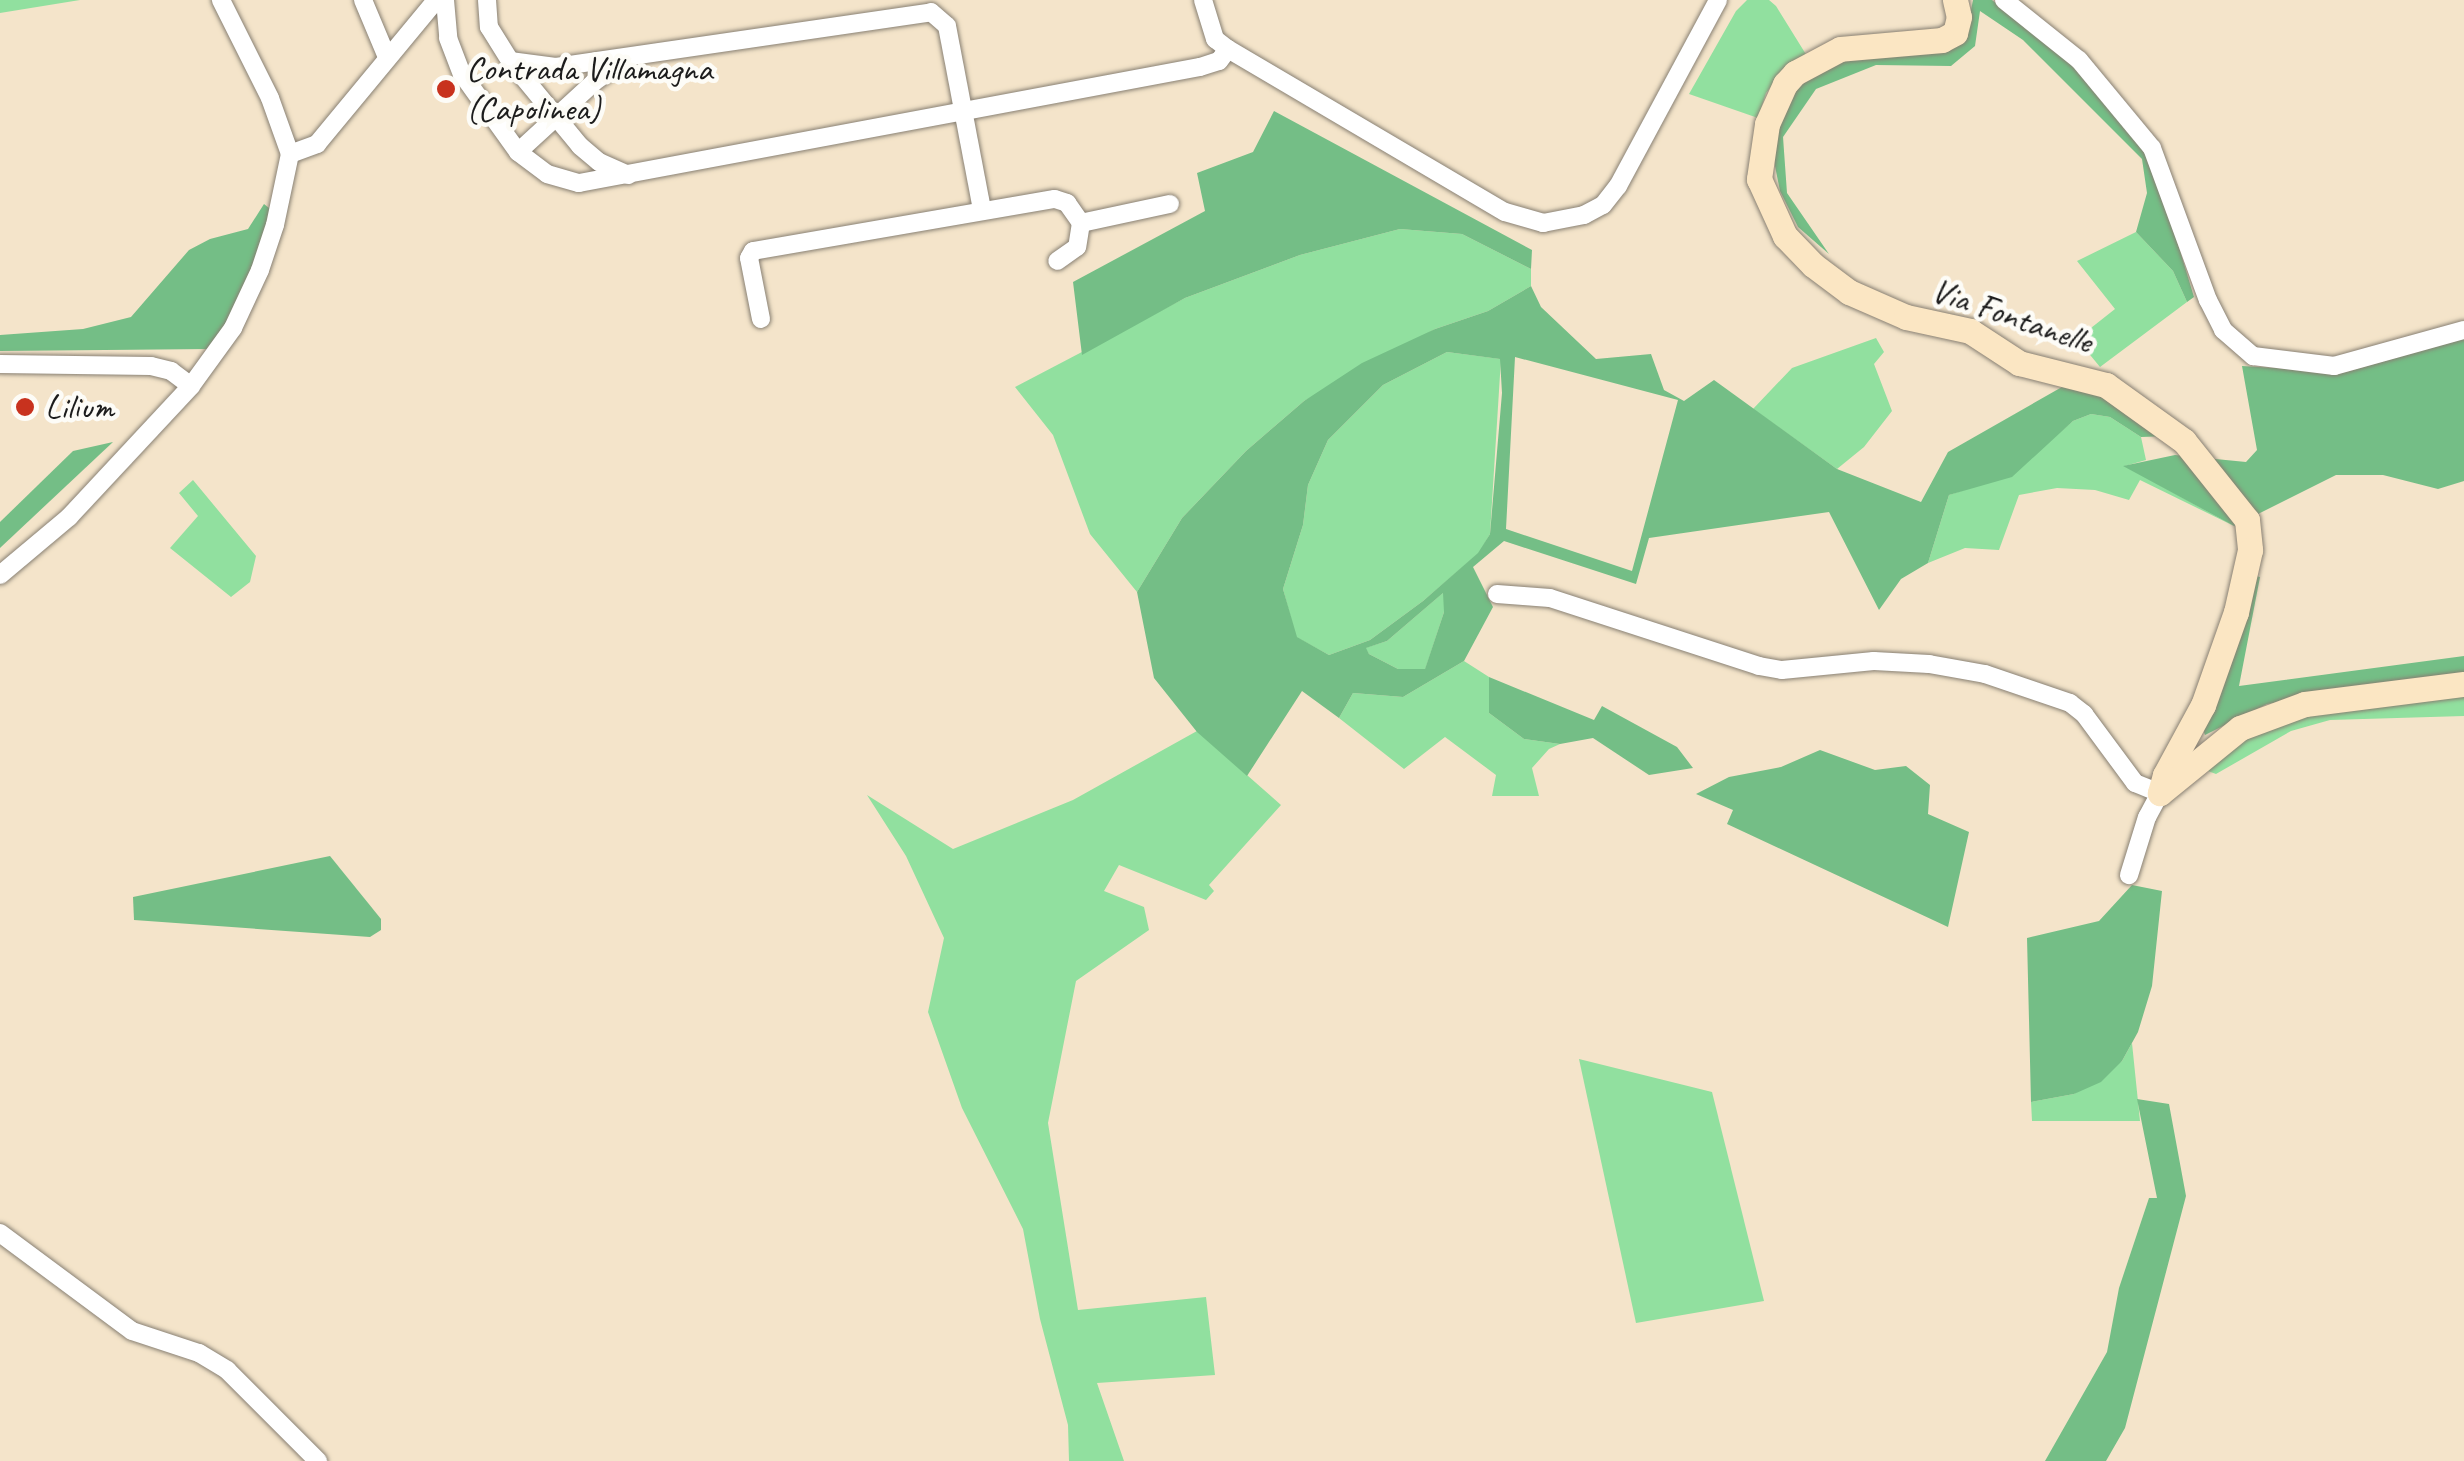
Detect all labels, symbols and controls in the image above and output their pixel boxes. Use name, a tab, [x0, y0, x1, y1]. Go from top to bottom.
place label: Contrada Villamagna (Capolinea)	[466, 48, 712, 130]
marker: Contrada Villamagna (Capolinea)	[435, 78, 457, 100]
street label: Via Fontanelle	[1927, 269, 2097, 363]
place label: Lilium	[45, 386, 114, 428]
marker: Lilium	[14, 396, 36, 418]

